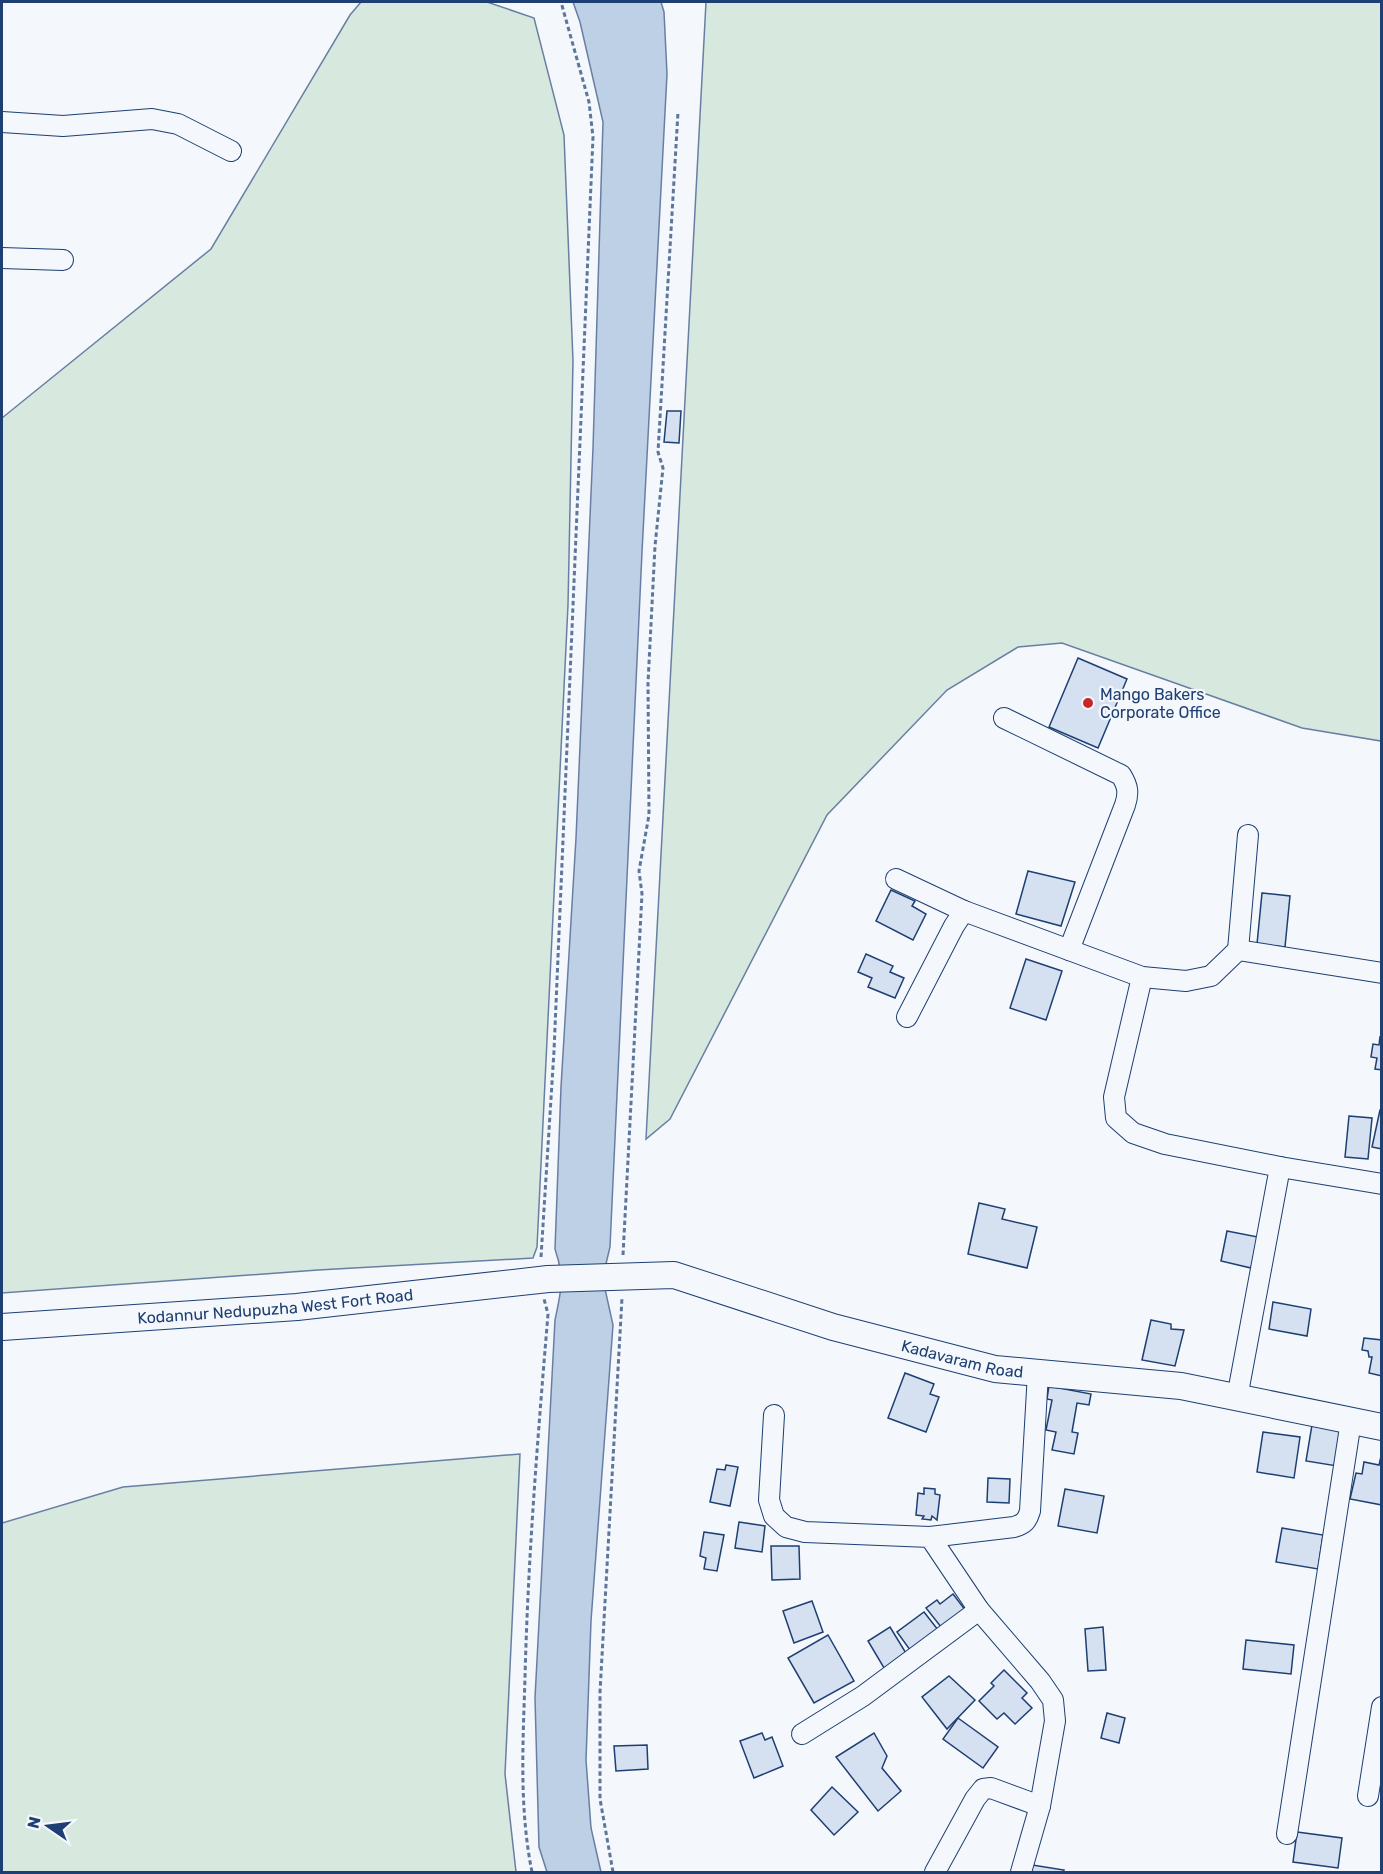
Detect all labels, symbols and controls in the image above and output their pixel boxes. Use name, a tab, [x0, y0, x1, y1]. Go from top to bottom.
place label: Mango Bakers Corporate Office	[1100, 685, 1221, 722]
marker: Mango Bakers Corporate Office	[1081, 696, 1095, 710]
street label: Kodannur Nedupuzha West Fort Road	[137, 1285, 414, 1328]
street label: Kadavaram Road	[899, 1336, 1024, 1382]
north arrow	[18, 1796, 78, 1856]
text: N	[23, 1815, 45, 1830]

